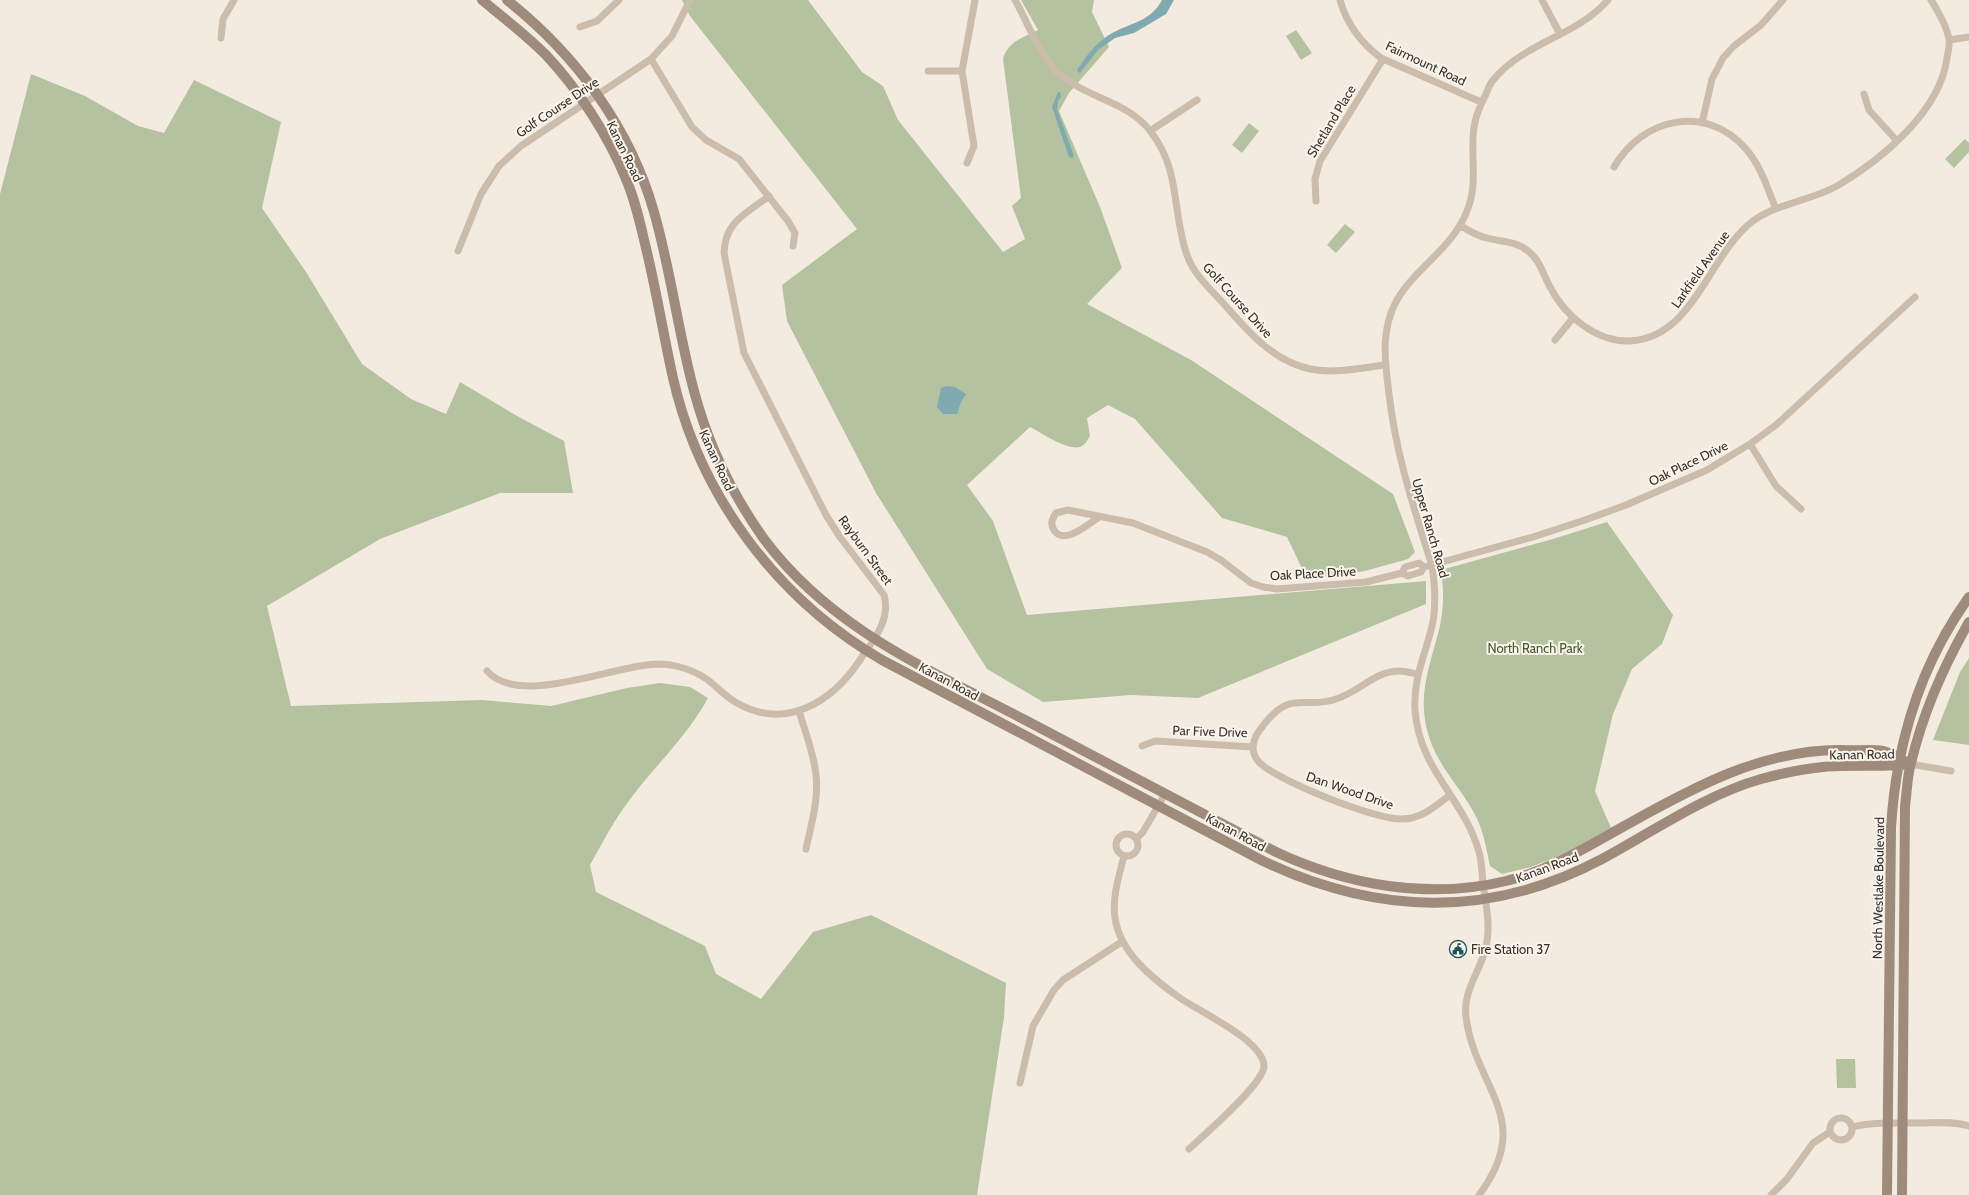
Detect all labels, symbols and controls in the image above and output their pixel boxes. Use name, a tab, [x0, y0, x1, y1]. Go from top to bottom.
street label: Fairmount Road	[1383, 37, 1469, 89]
street label: Golf Course Drive	[513, 73, 602, 141]
street label: Shetland Place	[1303, 82, 1359, 160]
street label: Kanan Road	[603, 118, 647, 184]
street label: Larkfield Avenue	[1667, 227, 1733, 311]
street label: Golf Course Drive	[1200, 259, 1276, 341]
street label: Kanan Road	[696, 427, 738, 493]
street label: Oak Place Drive	[1646, 437, 1731, 489]
street label: Upper Ranch Road	[1409, 476, 1453, 580]
street label: Rayburn Street	[835, 512, 897, 588]
street label: Oak Place Drive	[1270, 563, 1357, 583]
park label: North Ranch Park	[1487, 640, 1583, 656]
street label: Kanan Road	[916, 659, 982, 703]
street label: Par Five Drive	[1172, 722, 1248, 740]
street label: Kanan Road	[1829, 745, 1895, 763]
street label: Dan Wood Drive	[1304, 768, 1396, 813]
street label: Kanan Road	[1203, 810, 1269, 854]
street label: North Westlake Boulevard	[1869, 817, 1887, 959]
street label: Kanan Road	[1513, 848, 1581, 886]
public building icon: Fire Station 37	[1448, 939, 1468, 959]
place label: Fire Station 37	[1471, 941, 1550, 957]

